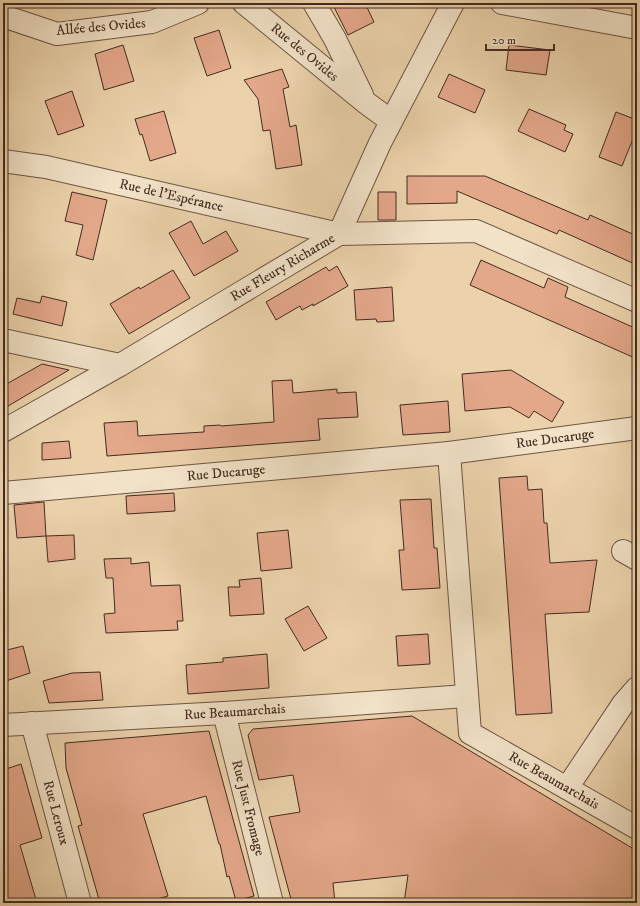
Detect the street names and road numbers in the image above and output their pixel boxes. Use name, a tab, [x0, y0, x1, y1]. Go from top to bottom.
street label: Allée des Ovides	[56, 14, 147, 40]
street label: Rue des Ovides	[267, 19, 342, 86]
street label: Rue de l’Espérance	[118, 175, 225, 216]
street label: Rue Fleury Richarme	[227, 229, 339, 306]
street label: Rue Ducaruge	[515, 425, 595, 453]
street label: Rue Ducaruge	[186, 460, 266, 485]
street label: Rue Beaumarchais	[183, 700, 286, 724]
street label: Rue Beaumarchais	[505, 748, 603, 814]
street label: Rue Just Fromage	[227, 758, 269, 858]
street label: Rue Leroux	[39, 778, 73, 847]

